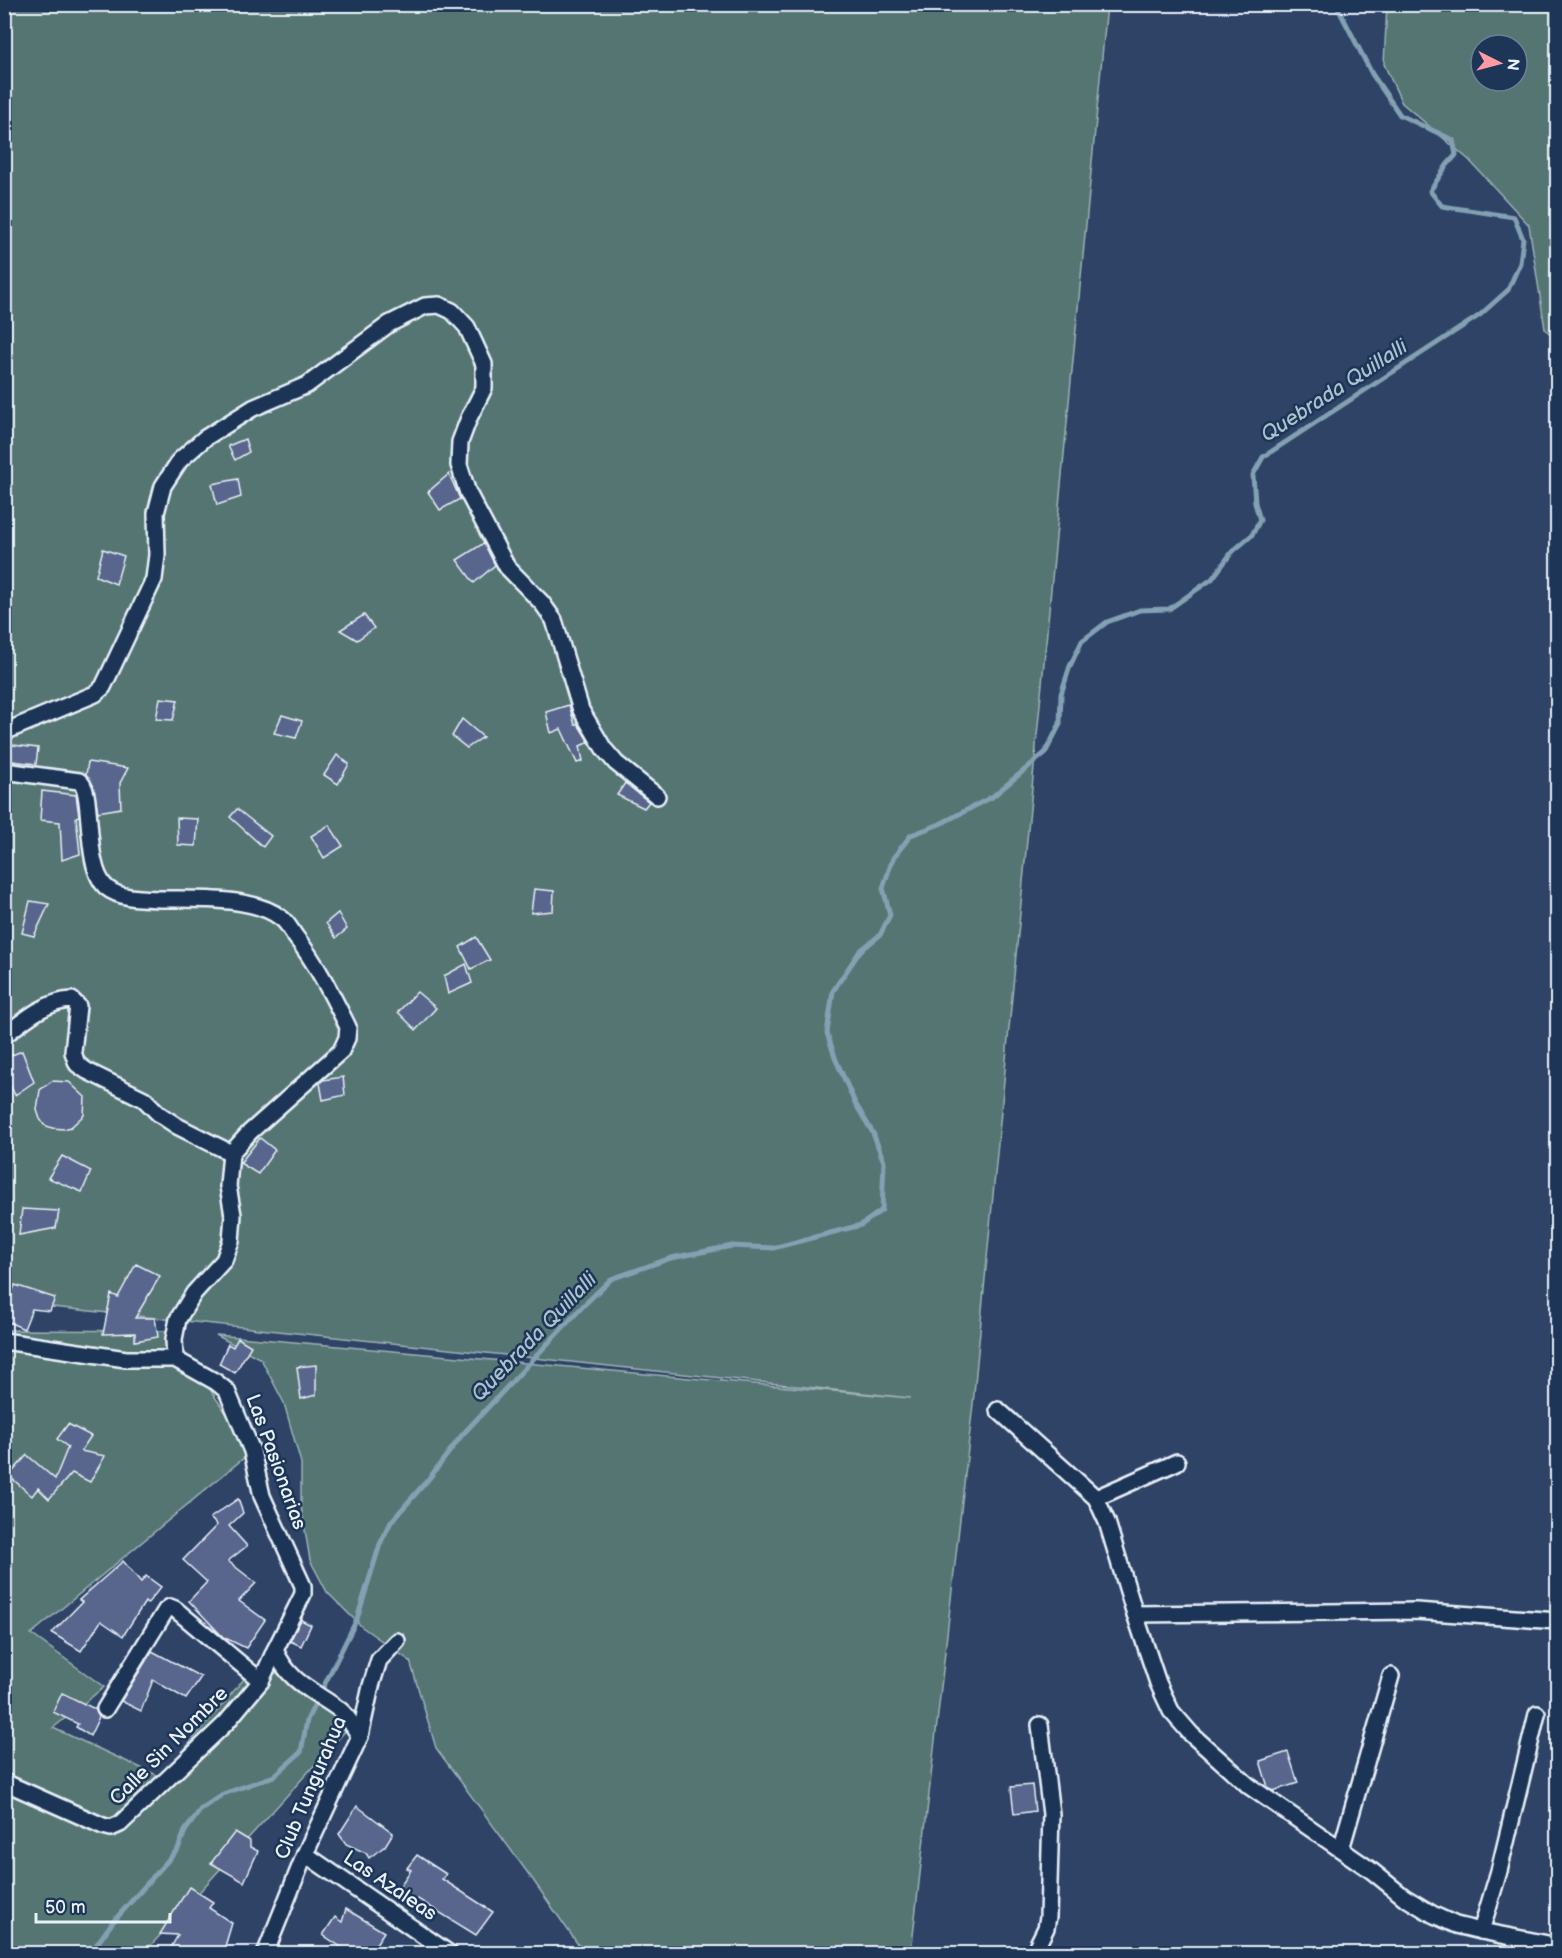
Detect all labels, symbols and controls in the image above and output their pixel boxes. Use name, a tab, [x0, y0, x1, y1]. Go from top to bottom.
north arrow	[1469, 33, 1529, 93]
text: N	[1502, 57, 1523, 71]
water label: Quebrada Quillalli	[1256, 334, 1413, 448]
water label: Quebrada Quillalli	[466, 1266, 603, 1407]
street label: Las Pasionarias	[240, 1391, 312, 1533]
street label: Calle Sin Nombre	[105, 1682, 233, 1810]
street label: Club Tungurahua	[270, 1713, 352, 1863]
street label: Las Azaleas	[339, 1846, 441, 1926]
scale bar	[36, 1886, 170, 1924]
text: 50 m	[45, 1897, 86, 1918]

